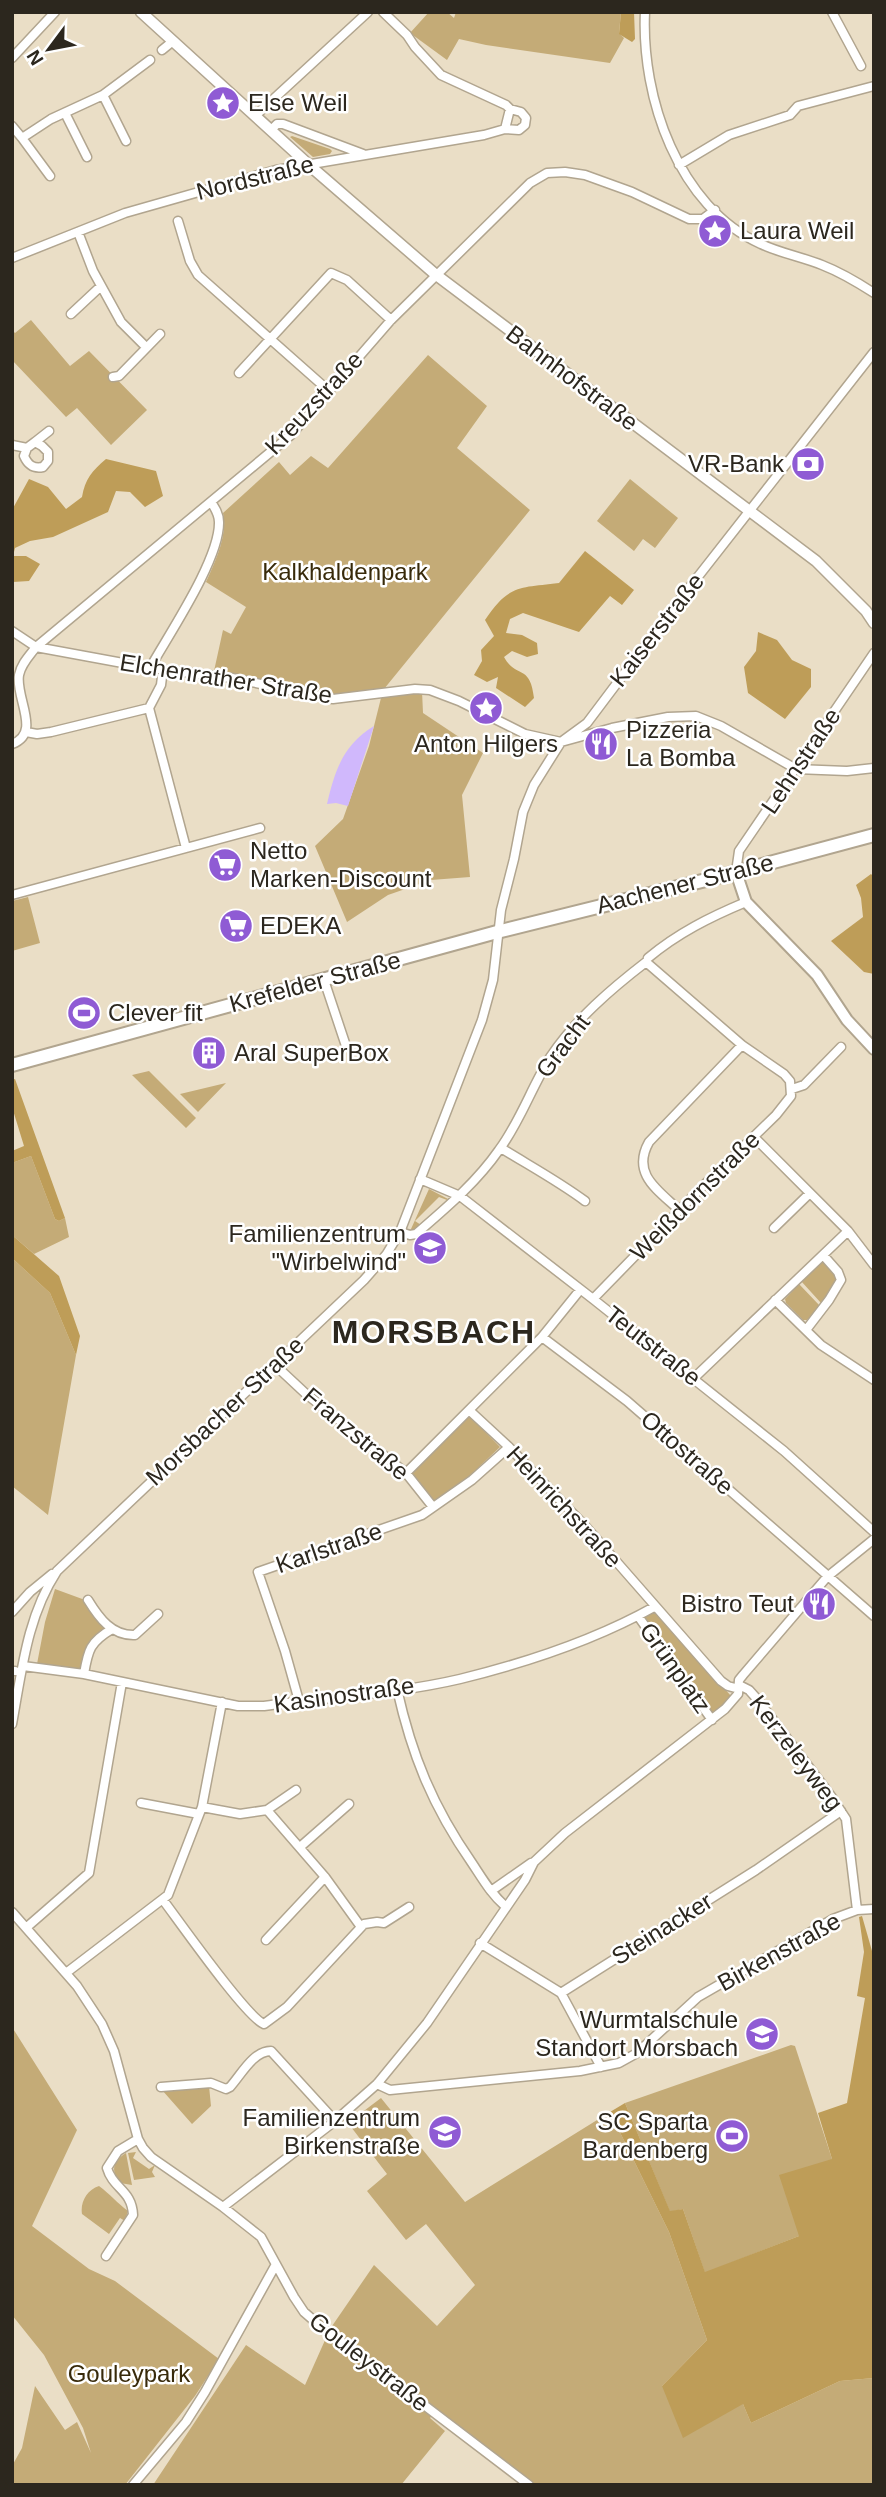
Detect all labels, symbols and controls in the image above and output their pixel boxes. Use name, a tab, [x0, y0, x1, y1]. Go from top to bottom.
north arrow	[14, 14, 84, 84]
text: N	[22, 46, 48, 69]
place icon: Else Weil	[204, 84, 242, 122]
place label: Else Weil	[248, 89, 348, 116]
street label: Nordstraße	[193, 150, 316, 205]
place icon: Laura Weil	[696, 212, 734, 250]
place label: Laura Weil	[740, 217, 854, 244]
street label: Bahnhofstraße	[501, 319, 643, 436]
street label: Kreuzstraße	[259, 346, 368, 460]
bank icon: VR-Bank	[789, 445, 827, 483]
place label: VR-Bank	[688, 450, 785, 477]
park label: Kalkhaldenpark	[262, 558, 429, 585]
street label: Kaiserstraße	[604, 568, 709, 692]
street label: Elchenrather Straße	[118, 648, 334, 709]
place icon: Anton Hilgers	[467, 689, 505, 727]
street label: Lehnstraße	[755, 703, 846, 819]
place label: Pizzeria La Bomba	[626, 716, 736, 771]
restaurant icon: Pizzeria La Bomba	[582, 725, 620, 763]
place label: Anton Hilgers	[414, 730, 558, 757]
place label: Netto Marken-Discount	[250, 837, 432, 892]
supermarket icon: Netto Marken-Discount	[206, 846, 244, 884]
street label: Aachener Straße	[594, 848, 776, 919]
supermarket icon: EDEKA	[217, 907, 255, 945]
place label: EDEKA	[260, 912, 341, 939]
street label: Krefelder Straße	[226, 946, 403, 1017]
sports icon: Clever fit	[65, 994, 103, 1032]
place label: Clever fit	[108, 999, 203, 1026]
street label: Gracht	[530, 1009, 595, 1083]
building icon: Aral SuperBox	[190, 1034, 228, 1072]
place label: Aral SuperBox	[234, 1039, 389, 1066]
street label: Weißdornstraße	[624, 1125, 765, 1266]
place label: Familienzentrum "Wirbelwind"	[229, 1220, 406, 1275]
school or university icon: Familienzentrum "Wirbelwind"	[411, 1229, 449, 1267]
street label: Teutstraße	[600, 1300, 706, 1391]
district label: MORSBACH	[332, 1314, 536, 1350]
street label: Morsbacher Straße	[140, 1331, 309, 1491]
street label: Franzstraße	[298, 1382, 415, 1486]
street label: Ottostraße	[636, 1405, 739, 1500]
street label: Heinrichstraße	[501, 1440, 627, 1573]
street label: Karlstraße	[272, 1517, 386, 1578]
restaurant icon: Bistro Teut	[800, 1585, 838, 1623]
place label: Bistro Teut	[681, 1590, 794, 1617]
street label: Grünplatz	[635, 1617, 716, 1718]
street label: Kasinostraße	[272, 1671, 416, 1718]
street label: Kerzeleyweg	[744, 1690, 849, 1816]
street label: Steinacker	[607, 1887, 717, 1970]
street label: Birkenstraße	[713, 1907, 845, 1996]
place label: Wurmtalschule Standort Morsbach	[535, 2006, 738, 2061]
school or university icon: Wurmtalschule Standort Morsbach	[743, 2015, 781, 2053]
place label: Familienzentrum Birkenstraße	[243, 2104, 420, 2159]
place label: SC Sparta Bardenberg	[583, 2108, 709, 2163]
school or university icon: Familienzentrum Birkenstraße	[426, 2113, 464, 2151]
sports icon: SC Sparta Bardenberg	[713, 2117, 751, 2155]
street label: Gouleystraße	[304, 2307, 434, 2417]
park label: Gouleypark	[68, 2360, 191, 2387]

